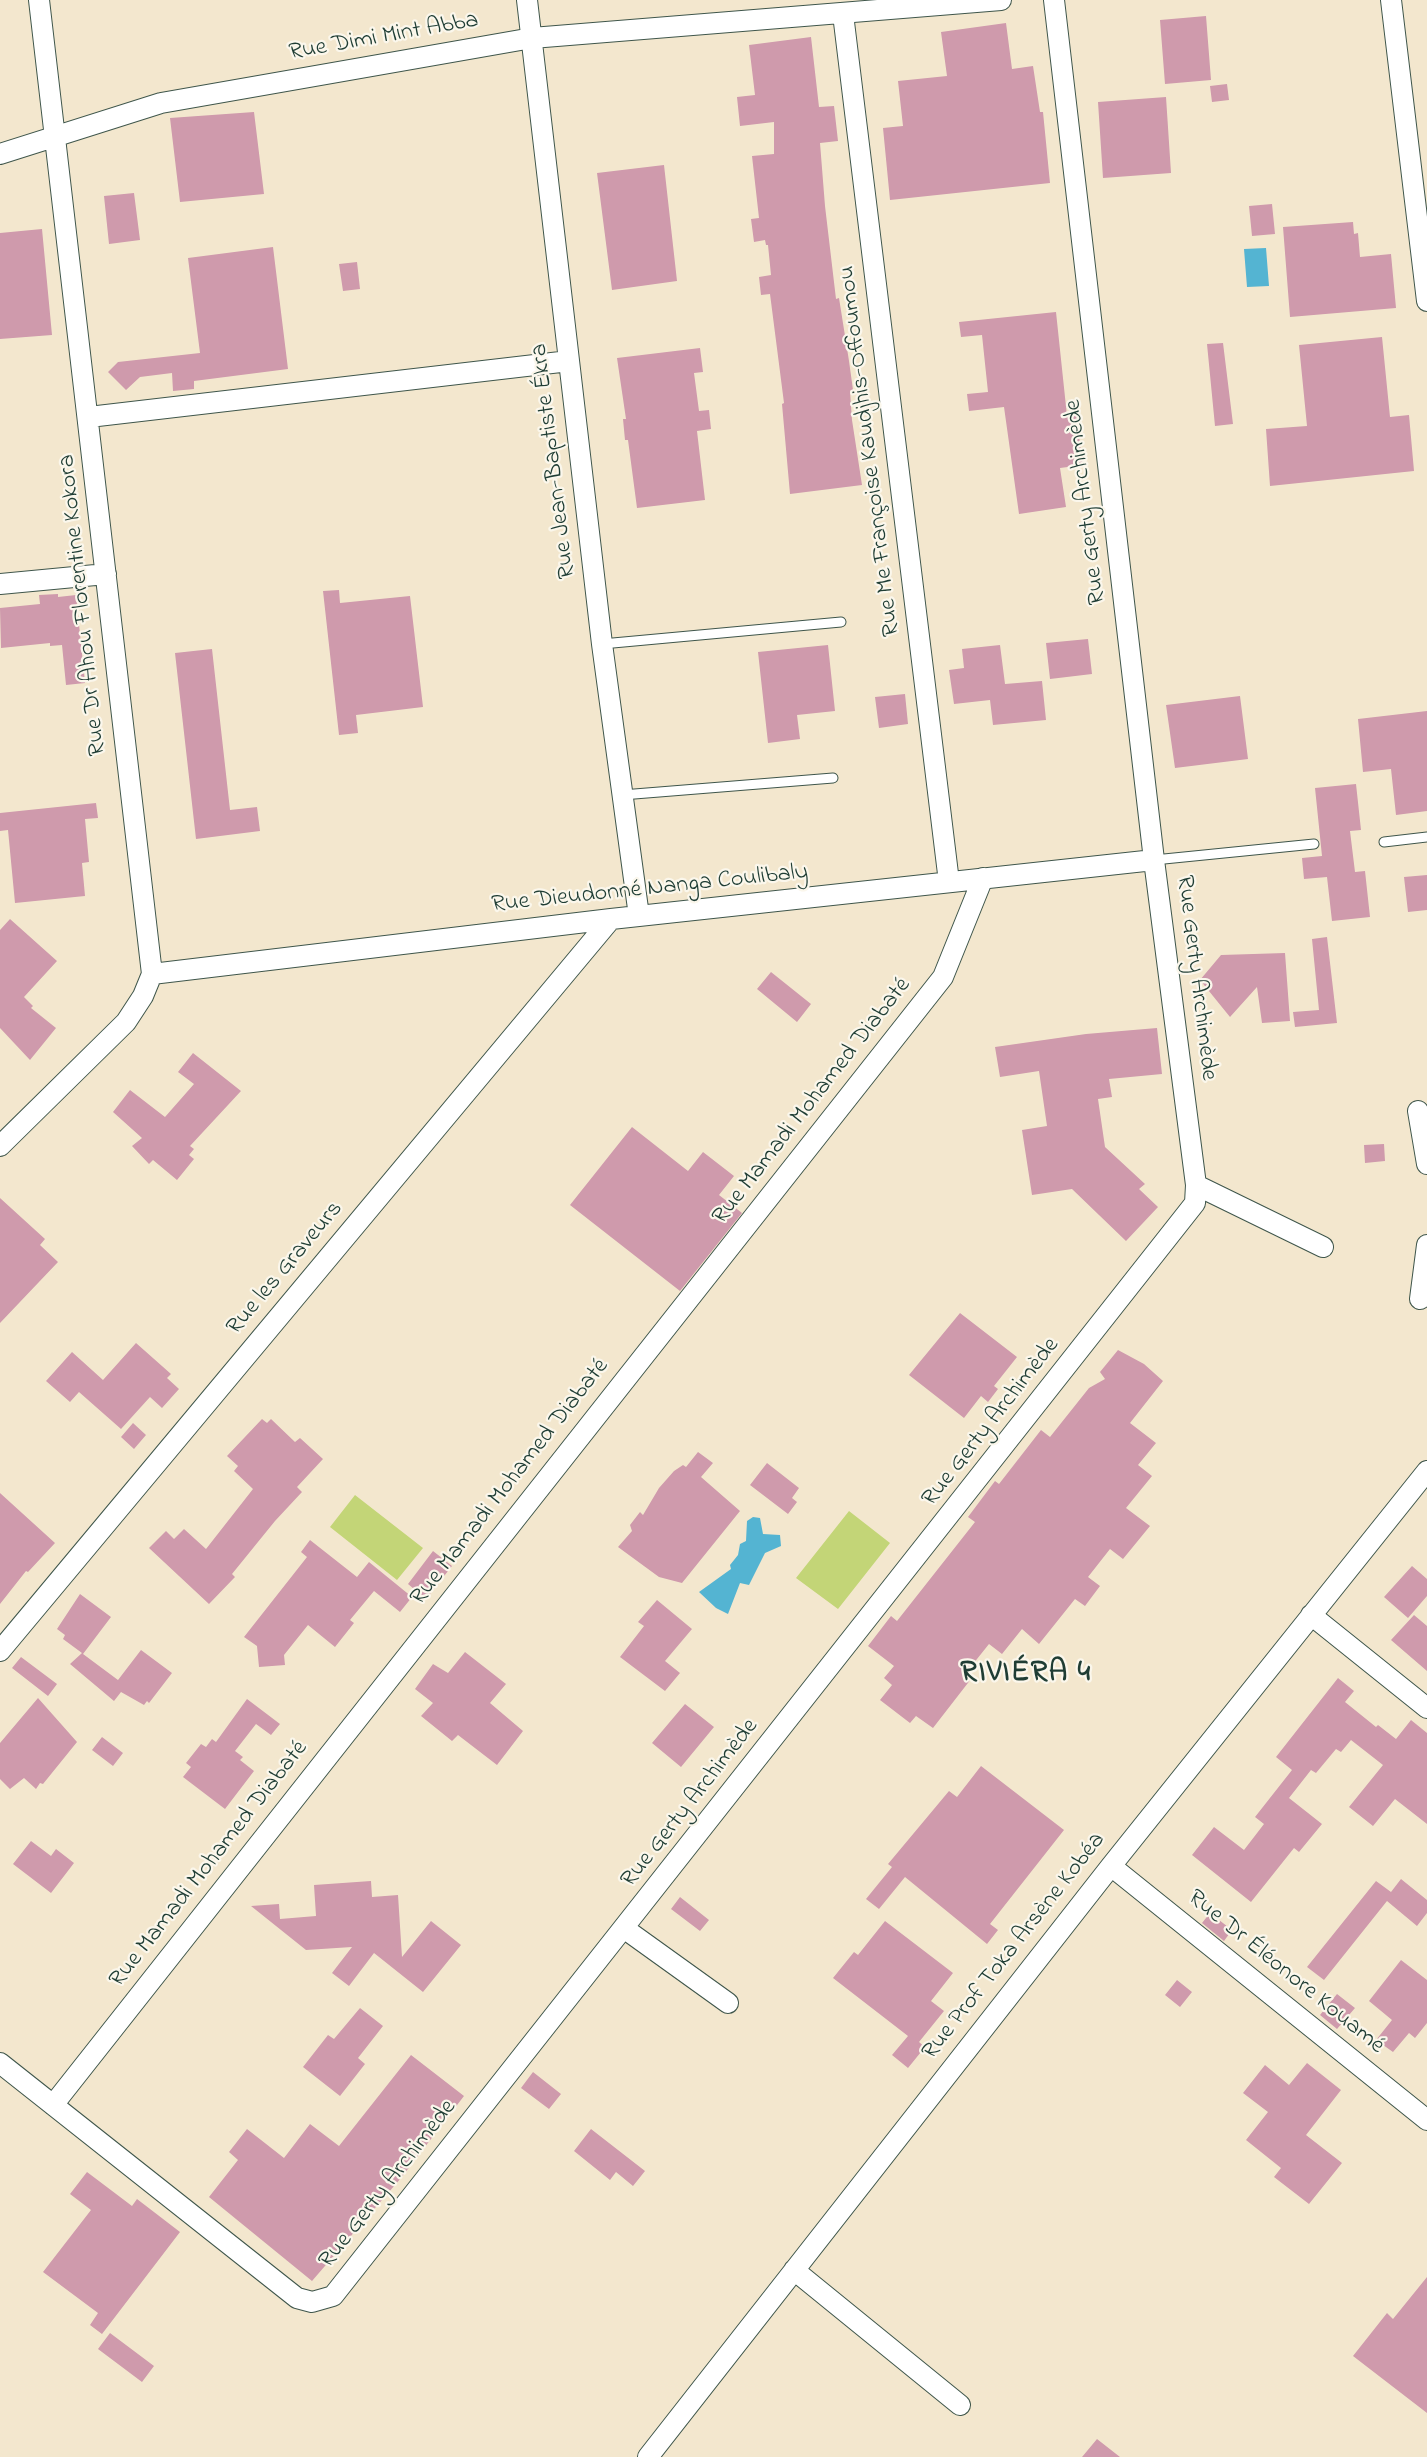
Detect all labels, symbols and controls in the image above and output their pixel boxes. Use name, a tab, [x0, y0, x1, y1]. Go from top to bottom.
street label: Rue Dimi Mint Abba	[287, 7, 481, 69]
street label: Rue Me Françoise Kaudjhis-Offoumou	[834, 264, 908, 638]
street label: Rue Jean-Baptiste Ékra	[526, 342, 584, 580]
street label: Rue Gerty Archimède	[1060, 398, 1114, 606]
street label: Rue Dr Ahou Florentine Kokora	[54, 453, 114, 757]
street label: Rue Dieudonné Nanga Coulibaly	[490, 859, 810, 921]
street label: Rue Gerty Archimède	[1168, 874, 1222, 1082]
street label: Rue Mamadi Mohamed Diabaté	[708, 973, 918, 1231]
street label: Rue les Graveurs	[222, 1196, 350, 1342]
street label: Rue Gerty Archimède	[917, 1333, 1067, 1513]
street label: Rue Mamadi Mohamed Diabaté	[406, 1354, 616, 1612]
district label: RIVIÉRA 4	[960, 1657, 1092, 1693]
street label: Rue Gerty Archimède	[616, 1714, 766, 1894]
street label: Rue Mamadi Mohamed Diabaté	[105, 1736, 315, 1994]
street label: Rue Prof Toka Arsène Kobéa	[917, 1828, 1113, 2066]
street label: Rue Dr Éléonore Kouamé	[1181, 1885, 1389, 2061]
street label: Rue Gerty Archimède	[314, 2095, 464, 2275]

